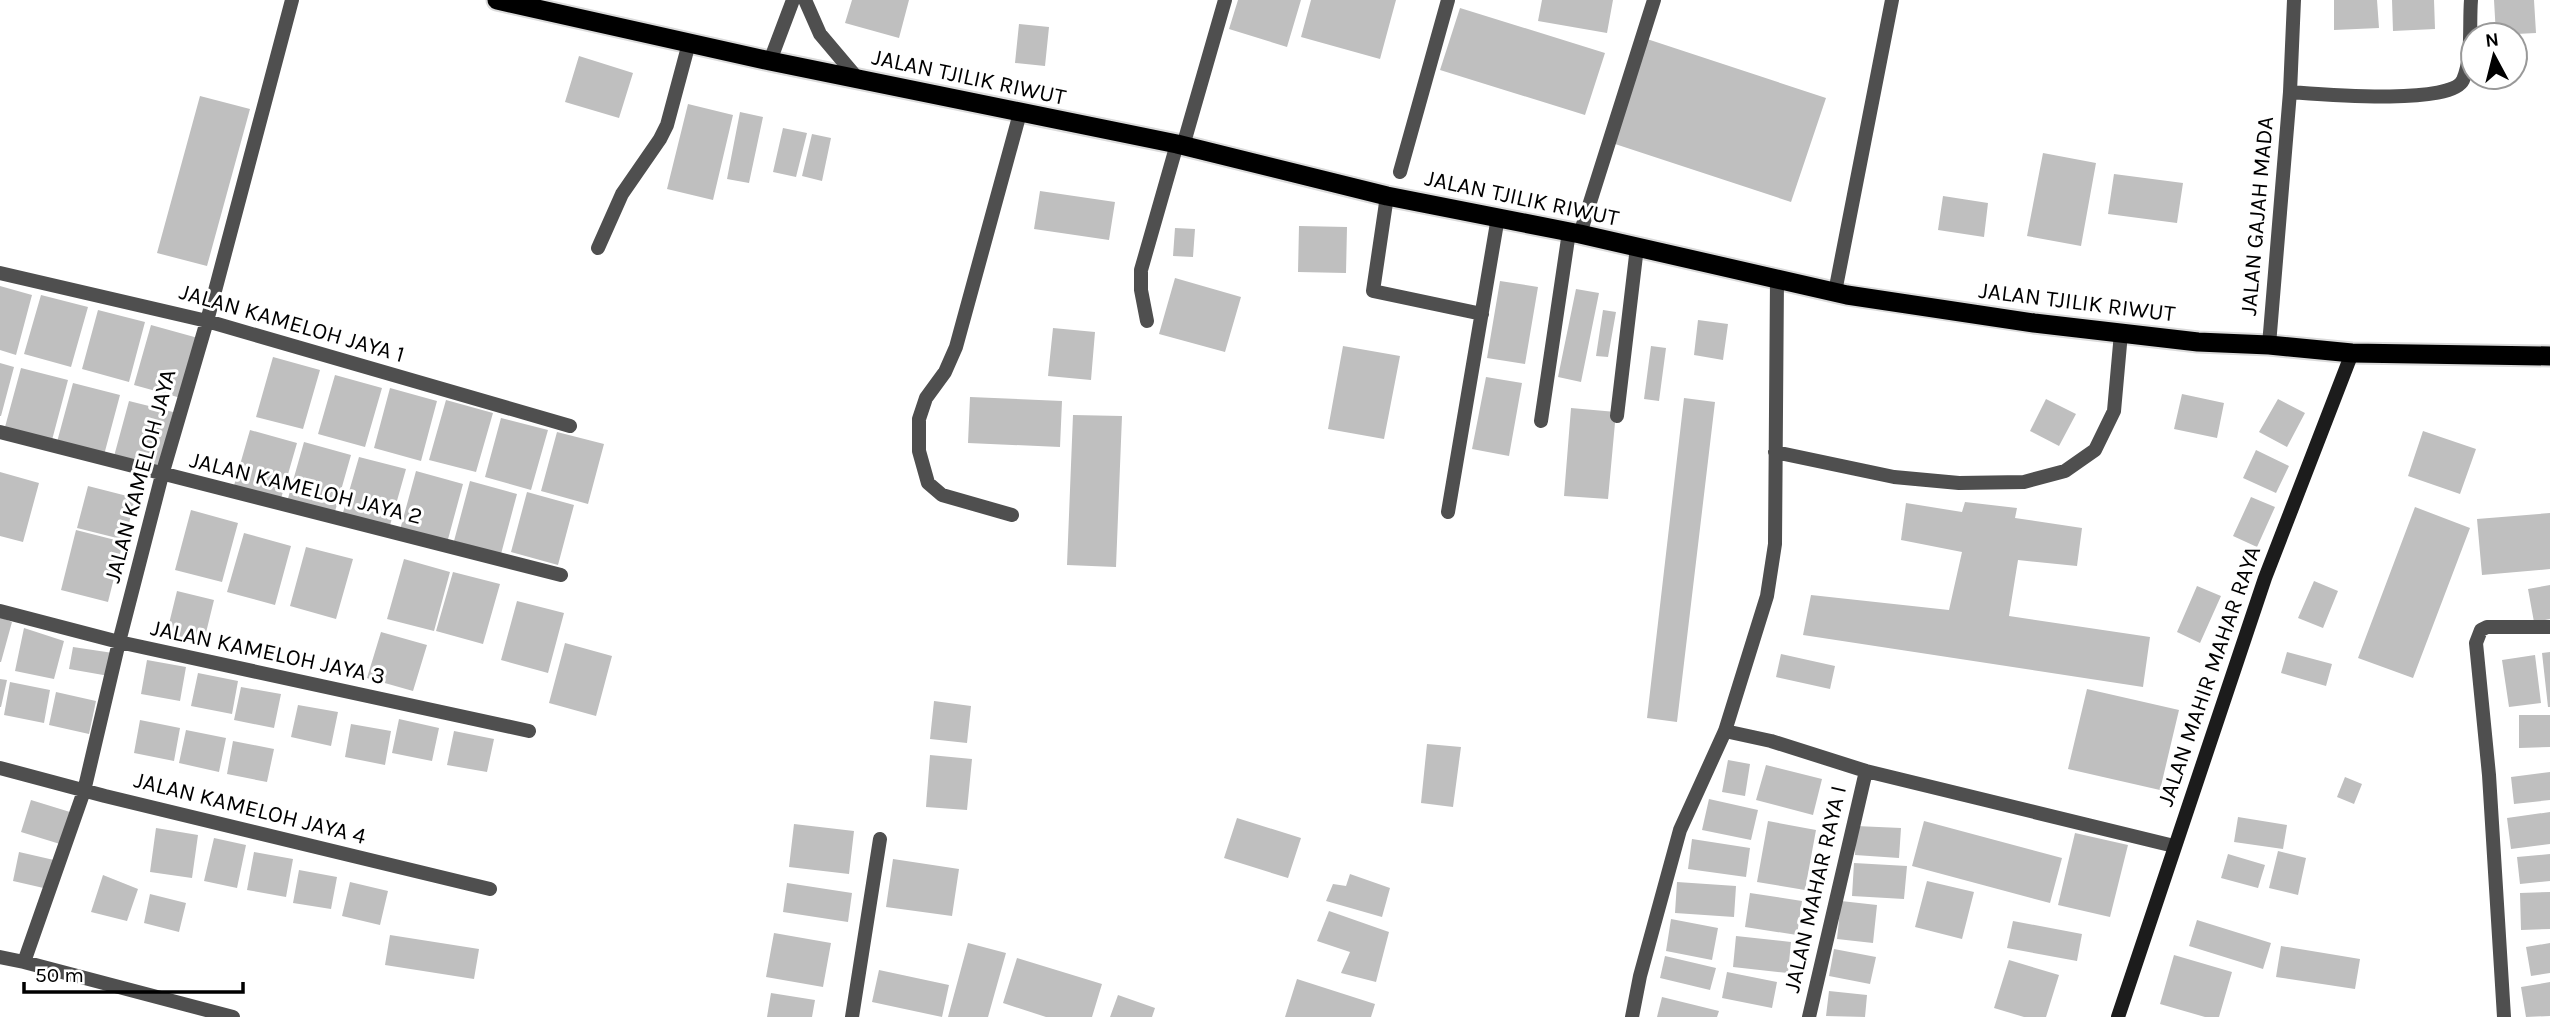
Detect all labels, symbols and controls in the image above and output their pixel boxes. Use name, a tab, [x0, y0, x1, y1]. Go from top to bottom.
north arrow	[2459, 21, 2529, 91]
text: N	[2484, 28, 2500, 52]
street label: JALAN TJILIK RIWUT	[870, 43, 1069, 111]
street label: JALAN GAJAH MADA	[2235, 115, 2279, 317]
street label: JALAN TJILIK RIWUT	[1423, 164, 1622, 232]
street label: JALAN TJILIK RIWUT	[1977, 277, 2177, 327]
street label: JALAN KAMELOH JAYA 1	[176, 278, 408, 368]
street label: JALAN KAMELOH JAYA	[99, 366, 181, 586]
street label: JALAN KAMELOH JAYA 2	[187, 446, 425, 530]
street label: JALAN MAHIR MAHAR RAYA	[2152, 542, 2266, 810]
street label: JALAN KAMELOH JAYA 3	[148, 614, 388, 690]
street label: JALAN KAMELOH JAYA 4	[131, 766, 369, 850]
street label: JALAN MAHAR RAYA I	[1778, 783, 1852, 995]
scale bar	[24, 950, 243, 994]
text: 50 m	[35, 963, 84, 987]

